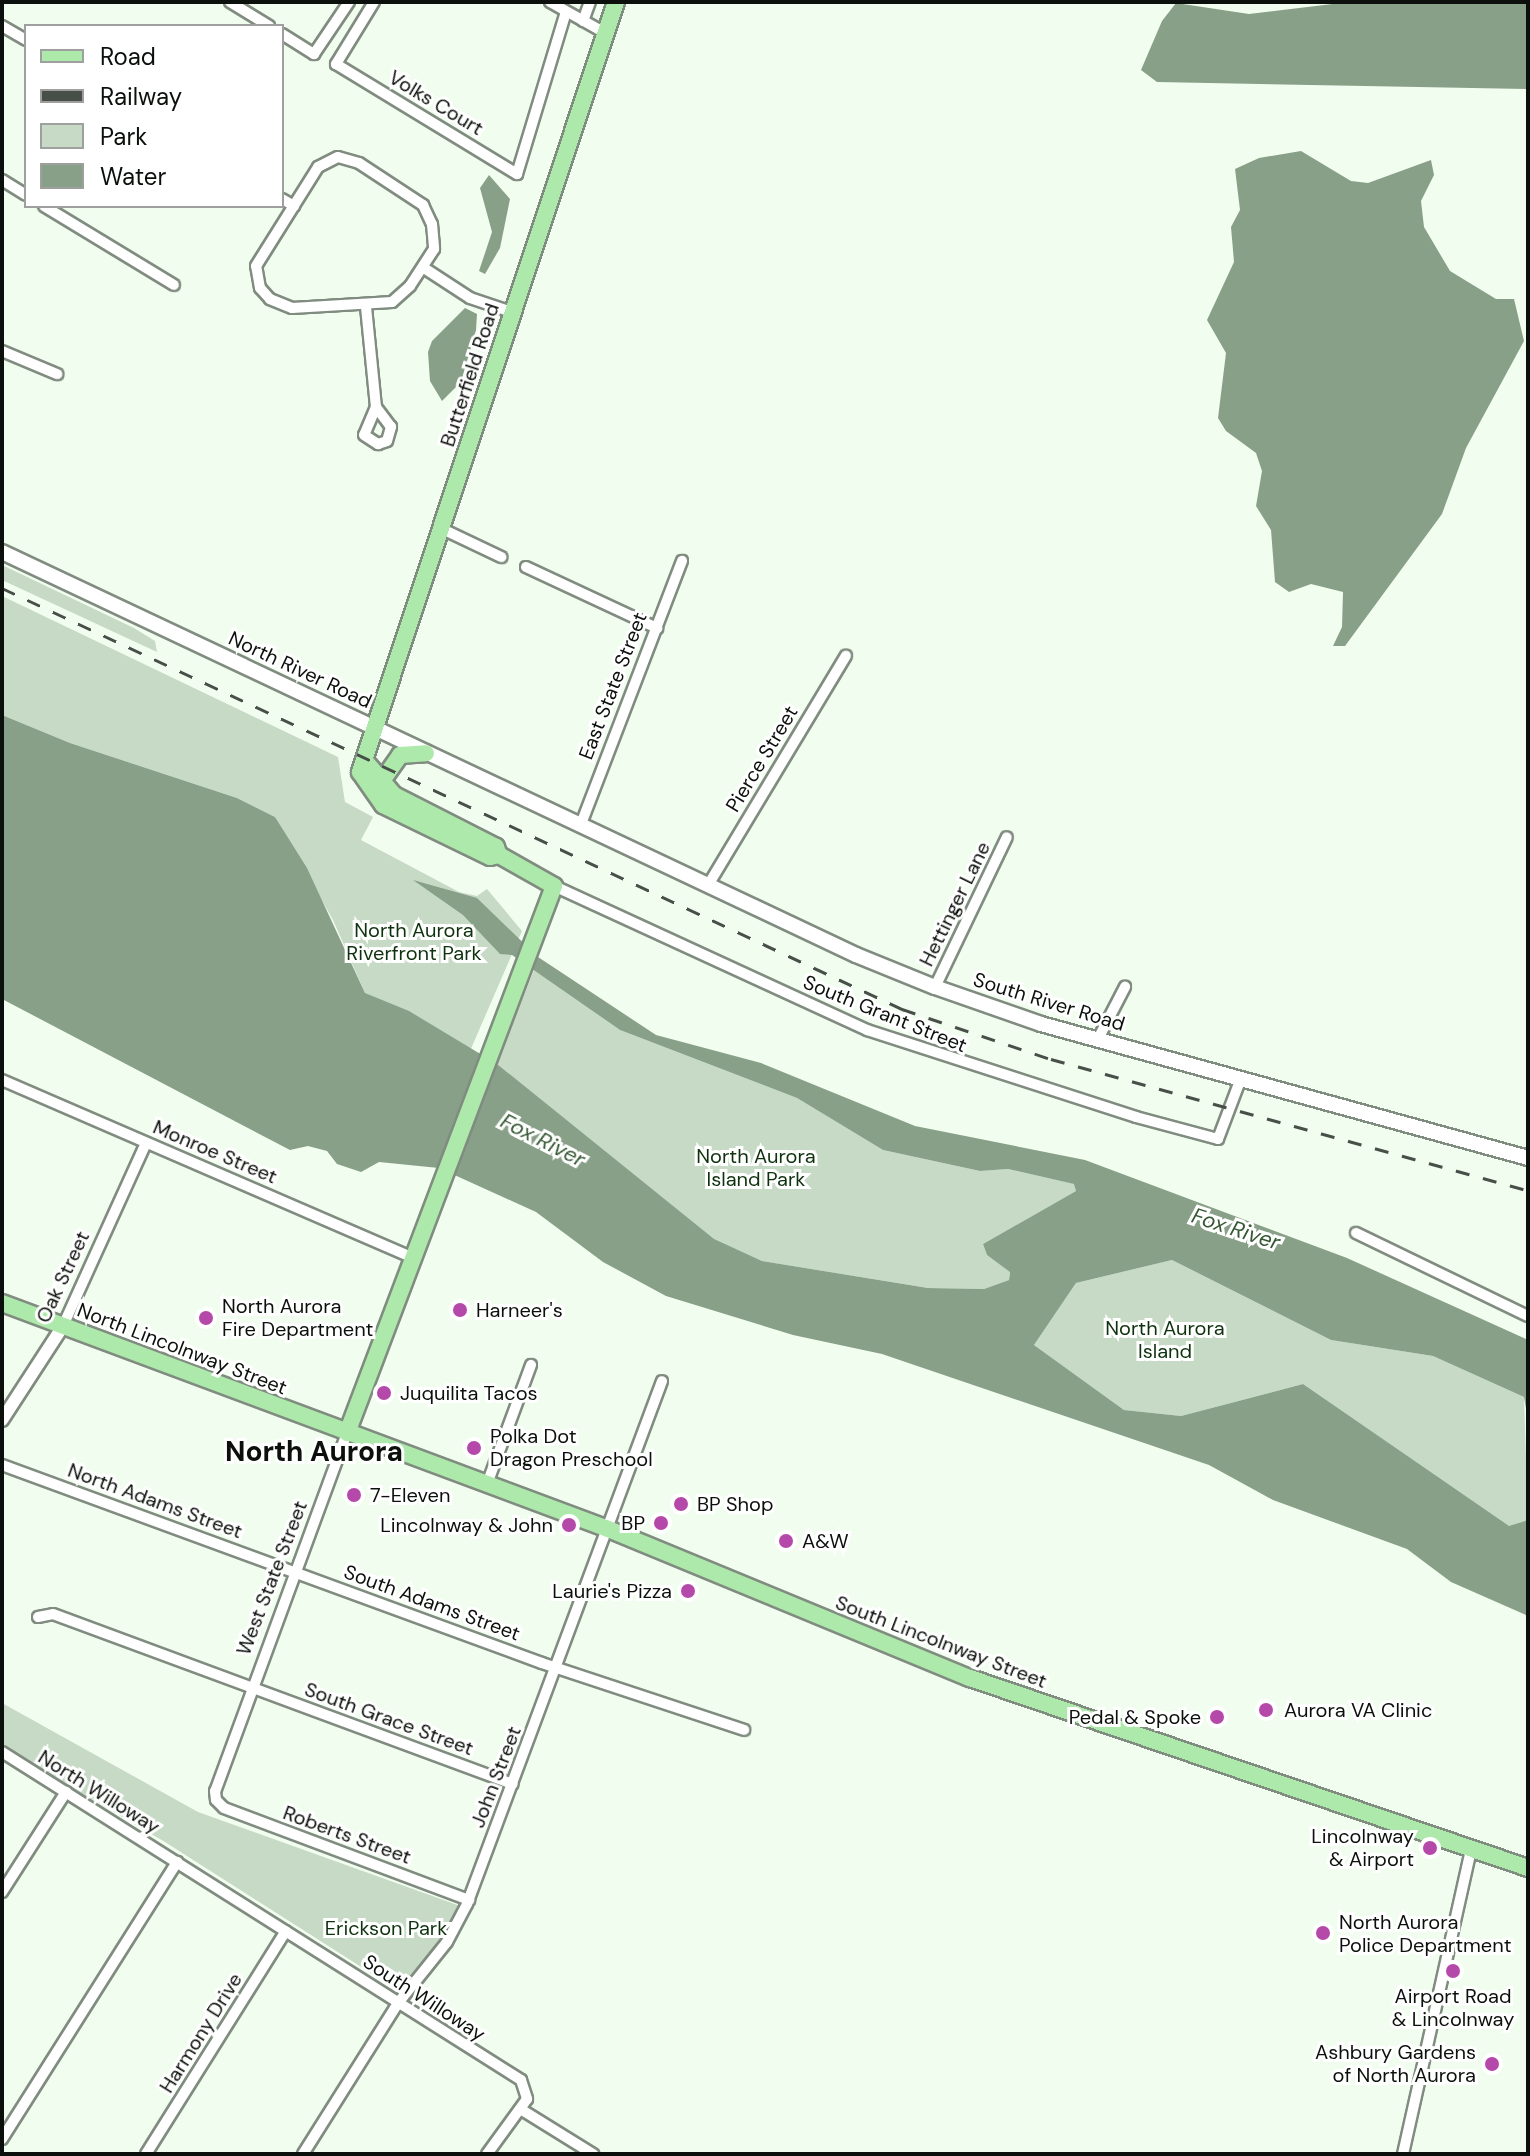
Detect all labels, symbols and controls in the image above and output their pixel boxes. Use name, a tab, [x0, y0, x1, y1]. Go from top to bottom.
legend	[24, 24, 284, 208]
text: Road	[100, 41, 156, 72]
street label: Volks Court	[384, 65, 488, 141]
text: Railway	[100, 81, 182, 112]
text: Park	[100, 121, 147, 152]
text: Water	[100, 161, 166, 192]
street label: Butterfield Road	[436, 300, 504, 450]
street label: East State Street	[574, 609, 652, 763]
street label: North River Road	[225, 626, 375, 714]
street label: Pierce Street	[721, 702, 803, 816]
street label: Hettinger Lane	[914, 838, 996, 970]
park label: North Aurora Riverfront Park	[346, 918, 482, 965]
street label: South River Road	[970, 968, 1128, 1036]
street label: South Grant Street	[800, 970, 970, 1058]
water label: Fox River	[496, 1107, 590, 1173]
street label: Monroe Street	[149, 1115, 281, 1189]
park label: North Aurora Island Park	[696, 1145, 816, 1192]
water label: Fox River	[1188, 1202, 1284, 1256]
street label: Oak Street	[31, 1227, 95, 1327]
place label: North Aurora Fire Department	[222, 1294, 373, 1341]
street label: North Lincolnway Street	[74, 1298, 290, 1400]
place label: Harneer's	[476, 1298, 563, 1322]
marker: Harneer's	[451, 1301, 469, 1319]
marker: North Aurora Fire Department	[197, 1309, 215, 1327]
park label: North Aurora Island	[1105, 1316, 1225, 1363]
place label: Juquilita Tacos	[400, 1381, 538, 1405]
marker: Juquilita Tacos	[375, 1384, 393, 1402]
place label: Polka Dot Dragon Preschool	[490, 1424, 653, 1471]
district label: North Aurora	[225, 1435, 403, 1469]
marker: Polka Dot Dragon Preschool	[465, 1439, 483, 1457]
street label: North Adams Street	[65, 1458, 245, 1544]
place label: 7-Eleven	[370, 1483, 450, 1507]
marker: 7-Eleven	[345, 1486, 363, 1504]
place label: BP Shop	[697, 1492, 773, 1516]
marker: BP Shop	[672, 1495, 690, 1513]
street label: West State Street	[232, 1497, 312, 1659]
place label: BP	[621, 1511, 645, 1535]
place label: Lincolnway & John	[380, 1513, 553, 1537]
marker: BP	[652, 1514, 670, 1532]
marker: Lincolnway & John	[560, 1516, 578, 1534]
place label: A&W	[802, 1529, 849, 1553]
marker: A&W	[777, 1532, 795, 1550]
street label: South Adams Street	[341, 1560, 523, 1646]
place label: Laurie's Pizza	[552, 1579, 672, 1603]
marker: Laurie's Pizza	[679, 1582, 697, 1600]
street label: South Lincolnway Street	[832, 1591, 1050, 1693]
street label: South Grace Street	[301, 1677, 477, 1761]
place label: Aurora VA Clinic	[1284, 1698, 1432, 1722]
marker: Aurora VA Clinic	[1255, 1699, 1277, 1721]
place label: Pedal & Spoke	[1069, 1705, 1201, 1729]
marker: Pedal & Spoke	[1208, 1708, 1226, 1726]
street label: John Street	[466, 1723, 526, 1831]
street label: North Willoway	[34, 1745, 164, 1839]
street label: Roberts Street	[280, 1801, 414, 1869]
place label: Lincolnway & Airport	[1311, 1824, 1414, 1871]
marker: Lincolnway & Airport	[1421, 1839, 1439, 1857]
place label: North Aurora Police Department	[1339, 1910, 1512, 1957]
park label: Erickson Park	[325, 1916, 447, 1940]
marker: North Aurora Police Department	[1314, 1924, 1332, 1942]
street label: South Willoway	[358, 1950, 490, 2046]
marker: Airport Road & Lincolnway	[1444, 1962, 1462, 1980]
street label: Harmony Drive	[155, 1969, 247, 2097]
place label: Airport Road & Lincolnway	[1392, 1984, 1514, 2031]
place label: Ashbury Gardens of North Aurora	[1315, 2040, 1476, 2087]
marker: Ashbury Gardens of North Aurora	[1483, 2055, 1501, 2073]

